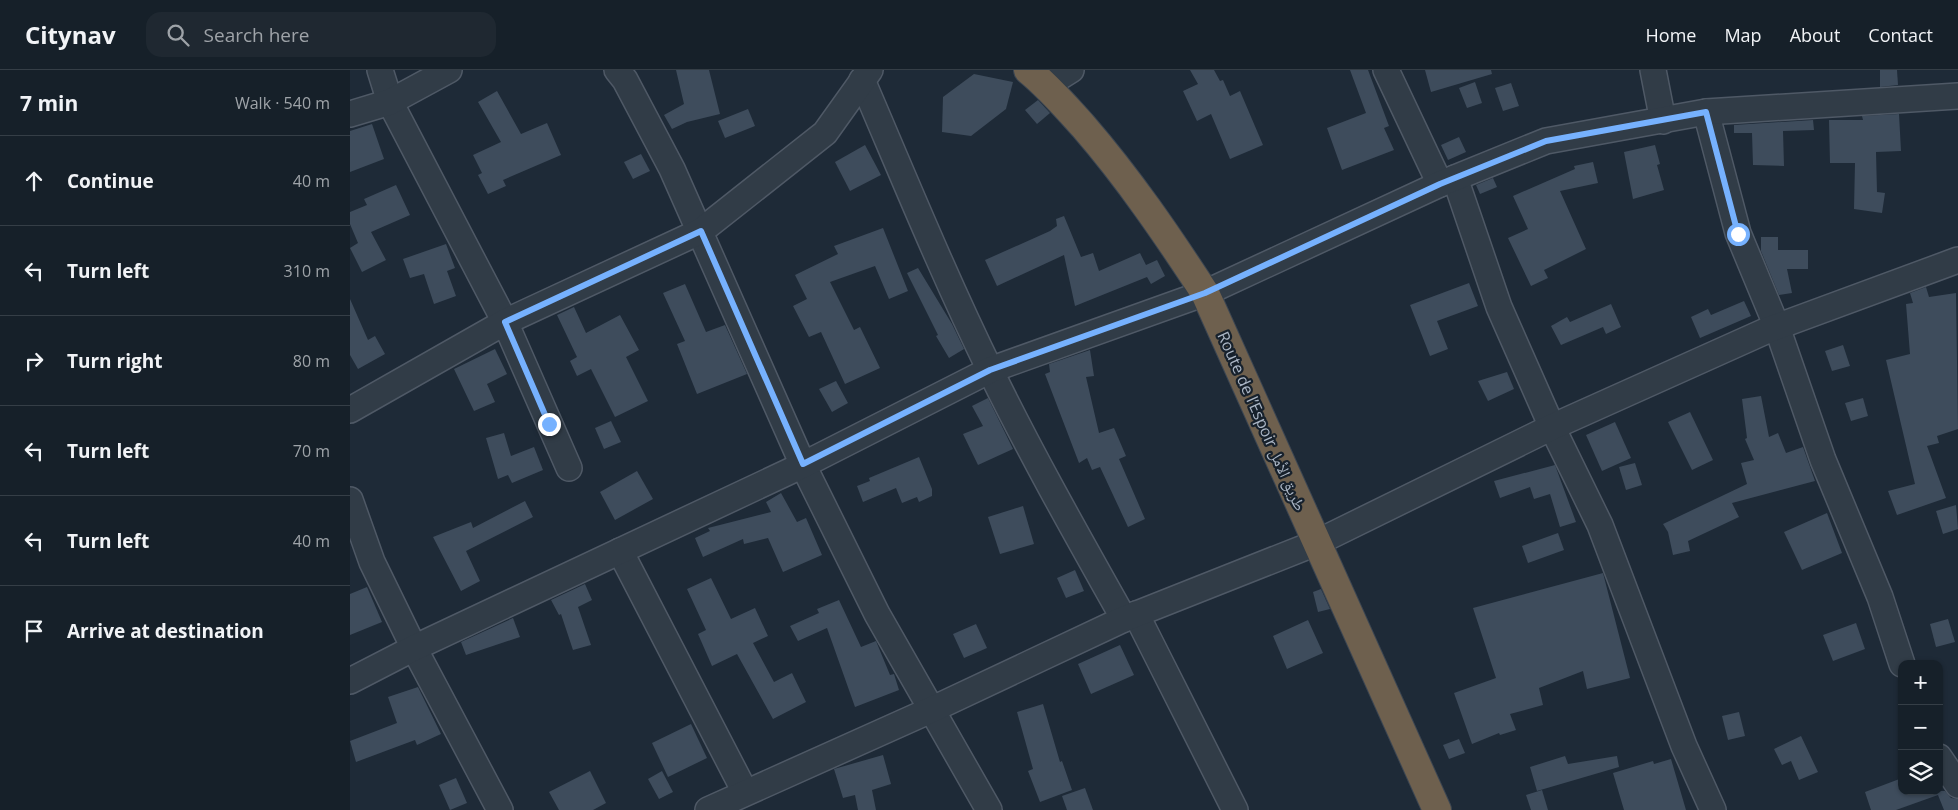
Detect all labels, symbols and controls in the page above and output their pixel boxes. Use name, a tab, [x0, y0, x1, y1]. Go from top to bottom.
search box	[146, 12, 496, 57]
text: Citynav	[25, 18, 116, 51]
icon: search	[164, 21, 192, 49]
text: Search here	[204, 22, 309, 48]
text: Home	[1646, 23, 1696, 47]
text: Map	[1724, 23, 1762, 47]
text: About	[1790, 23, 1840, 47]
text: Contact	[1868, 23, 1933, 47]
text: 7 min	[20, 89, 78, 117]
text: Walk · 540 m	[235, 92, 330, 114]
icon: ahead	[20, 167, 48, 195]
text: Continue	[67, 168, 154, 194]
text: 40 m	[293, 170, 330, 192]
route start	[1727, 223, 1750, 246]
icon: left	[20, 257, 48, 285]
text: Turn left	[67, 258, 149, 284]
text: 310 m	[284, 260, 330, 282]
street label: Route de l’Espoir طريق الأمل	[1212, 328, 1312, 514]
icon: right	[20, 347, 48, 375]
text: Turn right	[67, 348, 162, 374]
text: 80 m	[293, 350, 330, 372]
route end	[538, 413, 561, 436]
icon: left	[20, 437, 48, 465]
text: Turn left	[67, 438, 149, 464]
text: 70 m	[293, 440, 330, 462]
icon: left	[20, 527, 48, 555]
text: Turn left	[67, 528, 149, 554]
text: 40 m	[293, 530, 330, 552]
icon: arrive	[20, 617, 48, 645]
text: Arrive at destination	[67, 618, 264, 644]
map controls	[1898, 660, 1943, 795]
button: +	[1898, 660, 1943, 705]
button: −	[1898, 705, 1943, 750]
button: layers	[1898, 750, 1943, 795]

